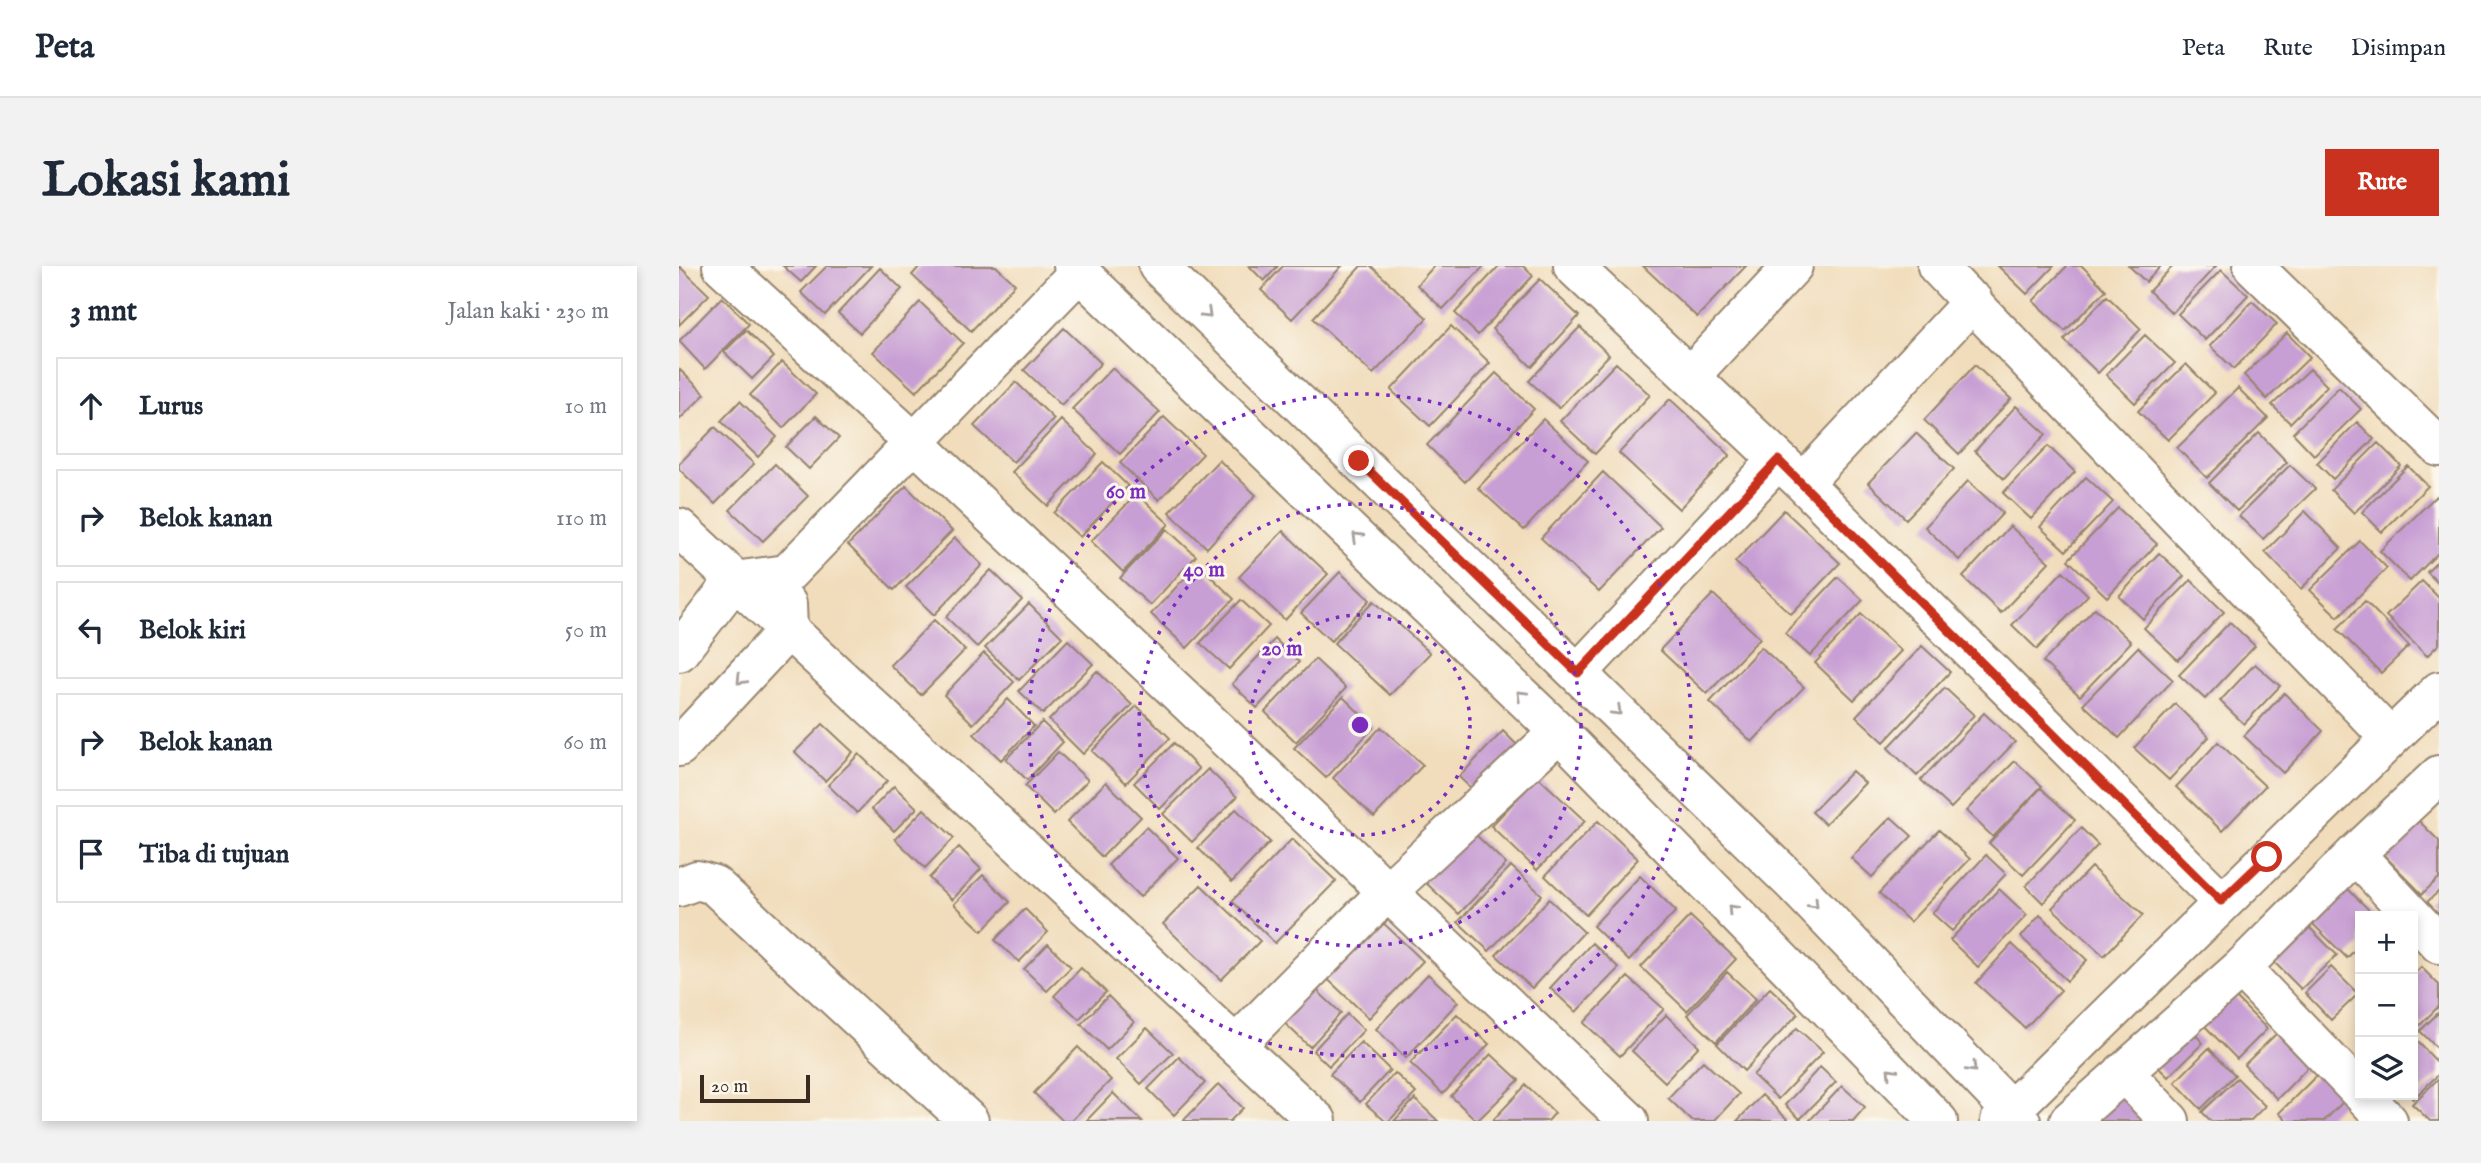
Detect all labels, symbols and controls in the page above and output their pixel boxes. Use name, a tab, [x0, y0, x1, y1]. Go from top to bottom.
text: Peta	[35, 27, 94, 69]
text: Peta	[2182, 33, 2225, 64]
text: Rute	[2263, 33, 2313, 64]
text: Disimpan	[2351, 33, 2446, 64]
button: Rute	[2325, 149, 2439, 216]
text: Lokasi kami	[42, 151, 290, 213]
text: 3 mnt	[70, 293, 137, 331]
text: Jalan kaki · 230 m	[447, 297, 609, 326]
one-way arrow	[1199, 305, 1212, 318]
icon: ahead	[72, 387, 110, 425]
text: Lurus	[139, 390, 203, 423]
text: 10 m	[564, 392, 607, 421]
route end	[1343, 445, 1374, 476]
text: 60 m	[1106, 479, 1147, 506]
icon: right	[72, 499, 110, 537]
text: Belok kanan	[139, 502, 273, 535]
text: 110 m	[556, 504, 607, 533]
one-way arrow	[1352, 532, 1365, 545]
text: 40 m	[1183, 557, 1225, 584]
icon: left	[72, 611, 110, 649]
text: Belok kiri	[139, 614, 246, 647]
text: 50 m	[565, 616, 607, 645]
text: 20 m	[1262, 636, 1303, 663]
one-way arrow	[737, 672, 749, 685]
one-way arrow	[1516, 690, 1529, 703]
one-way arrow	[1609, 702, 1622, 715]
centre of rings	[1348, 713, 1372, 737]
icon: right	[72, 723, 110, 761]
text: Belok kanan	[139, 726, 273, 759]
text: 60 m	[563, 728, 607, 757]
icon: arrive	[72, 835, 110, 873]
text: Tiba di tujuan	[139, 838, 289, 871]
route start	[2251, 841, 2282, 872]
one-way arrow	[1806, 896, 1819, 909]
one-way arrow	[1728, 904, 1741, 917]
map controls	[2355, 911, 2418, 1100]
button: +	[2355, 911, 2418, 974]
button: −	[2355, 974, 2418, 1037]
button: layers	[2355, 1037, 2418, 1100]
one-way arrow	[1963, 1060, 1976, 1073]
one-way arrow	[1887, 1067, 1900, 1080]
scale bar	[700, 1072, 810, 1104]
text: 20 m	[711, 1075, 748, 1099]

